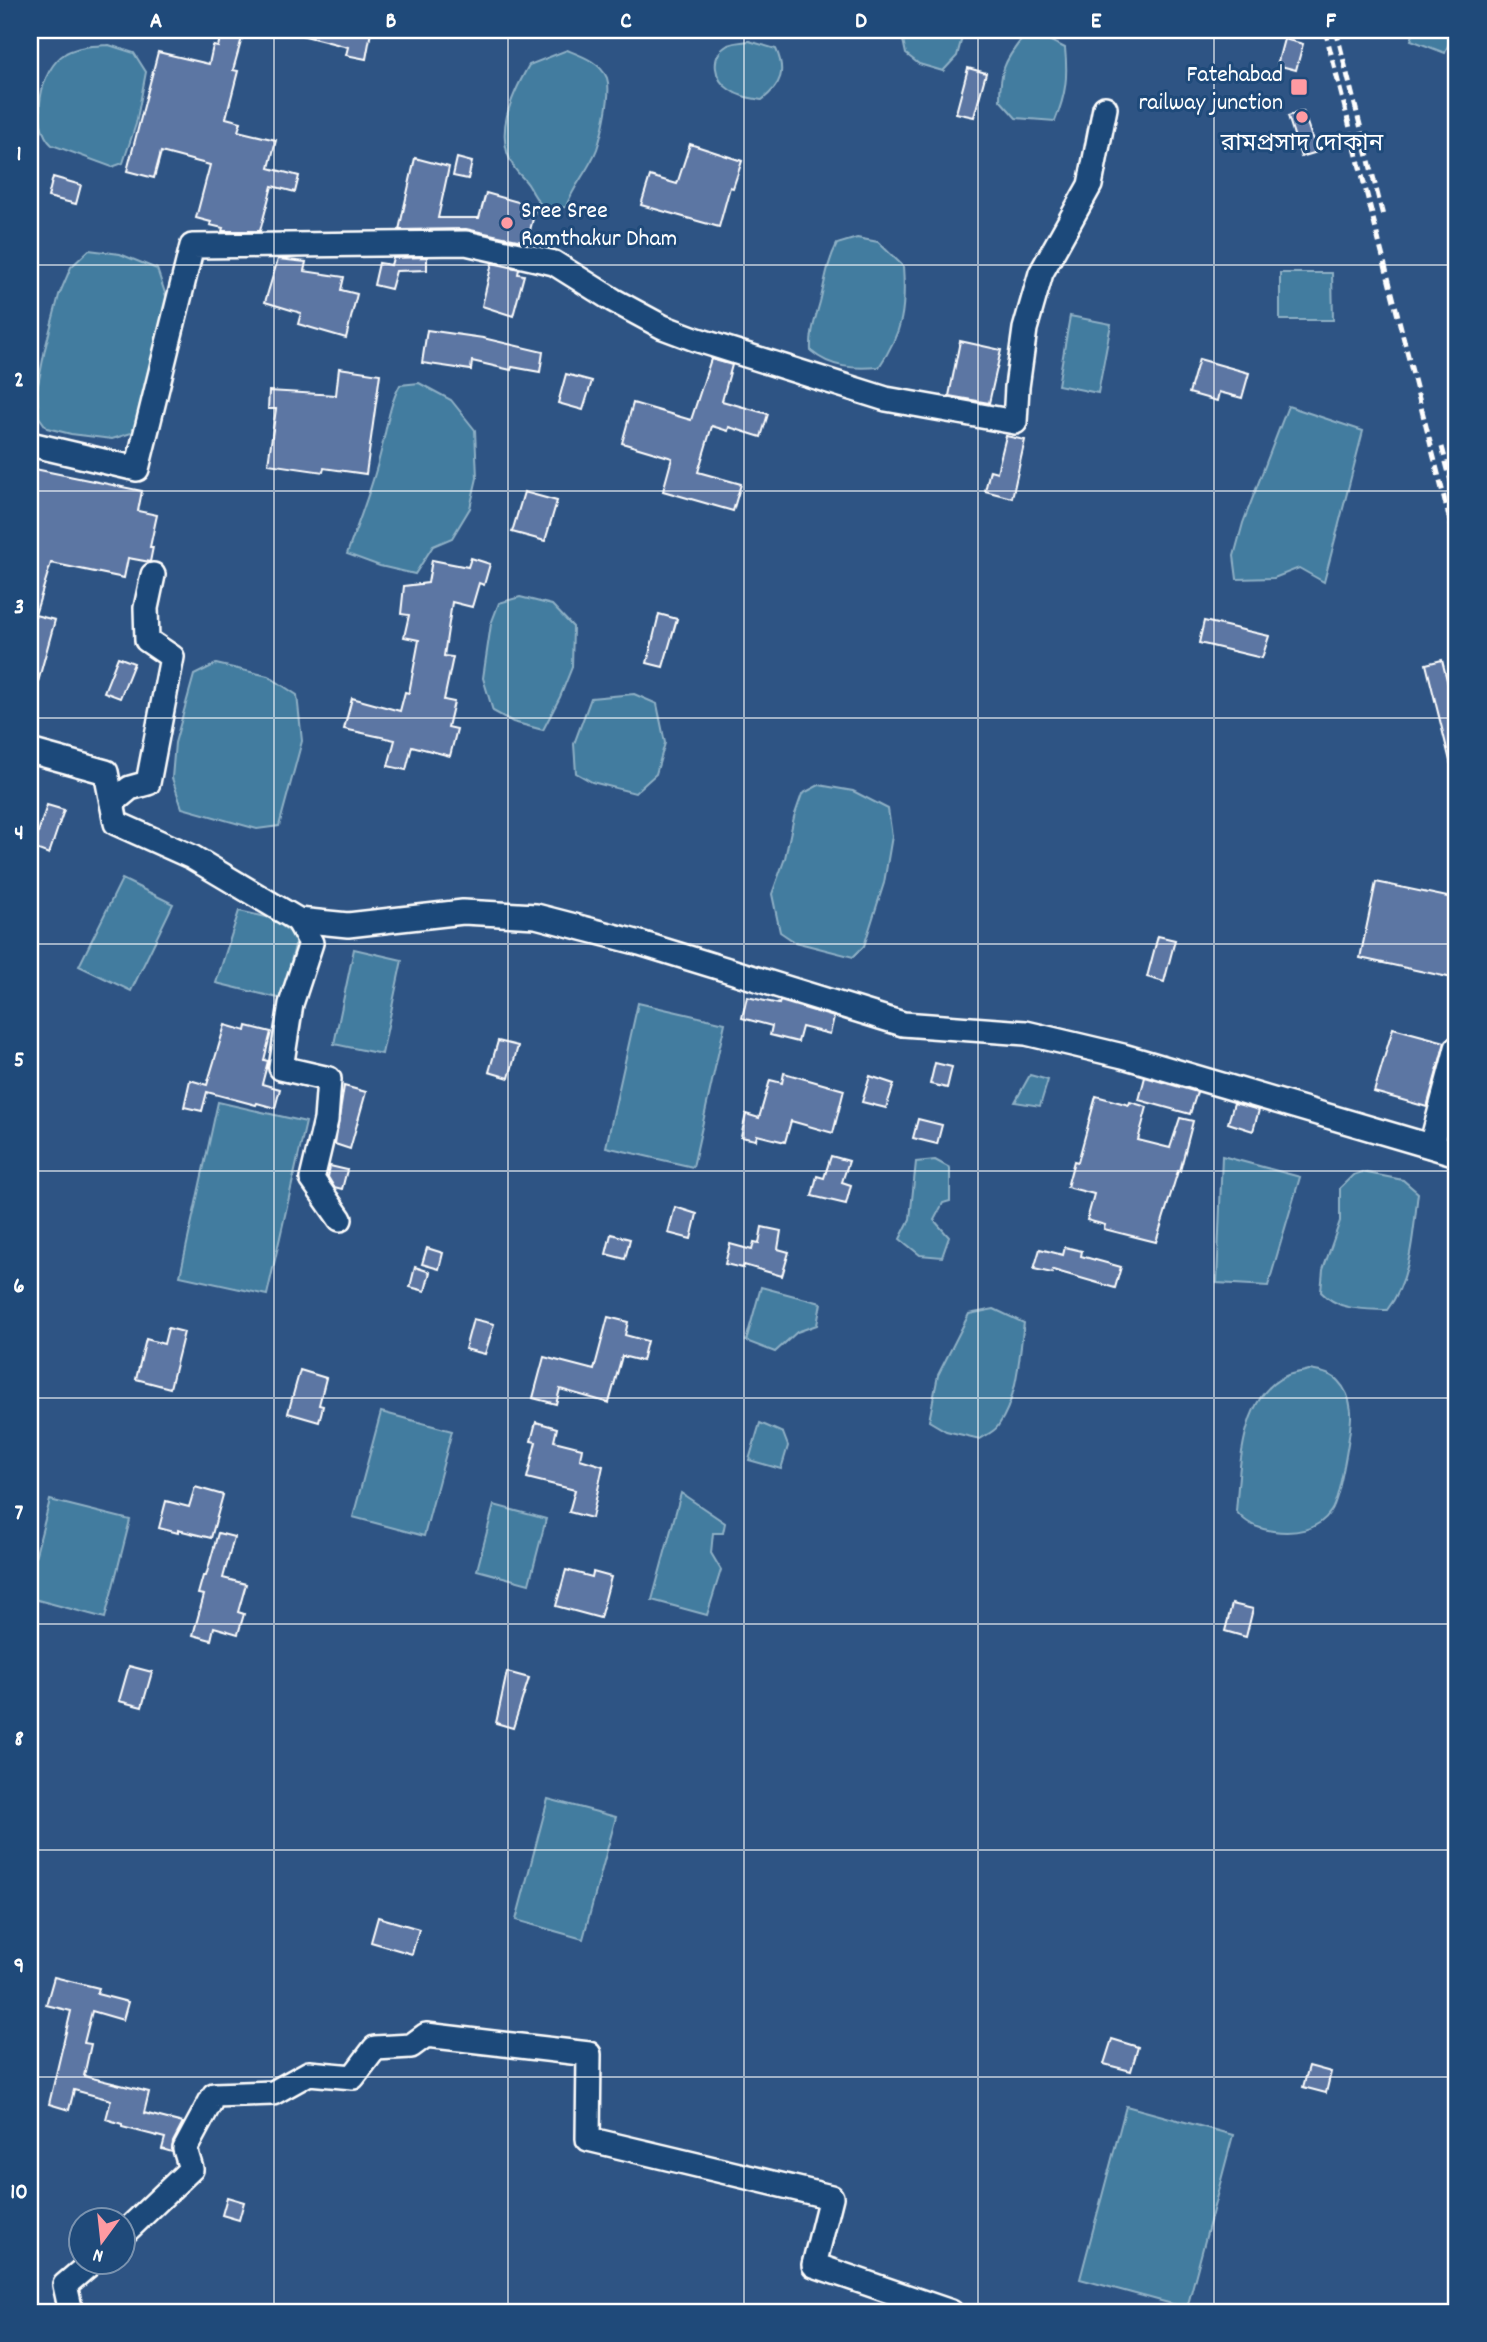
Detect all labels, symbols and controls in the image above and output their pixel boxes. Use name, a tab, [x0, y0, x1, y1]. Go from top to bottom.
text: A	[150, 6, 162, 39]
text: B	[386, 6, 397, 39]
text: C	[620, 6, 632, 39]
text: D	[855, 6, 867, 39]
text: E	[1091, 6, 1102, 39]
text: F	[1326, 6, 1337, 39]
place label: Fatehabad railway junction	[1138, 59, 1283, 121]
marker: Fatehabad railway junction	[1289, 77, 1309, 97]
marker: রামপ্রসাদ দোকান	[1294, 109, 1310, 125]
place label: রামপ্রসাদ দোকান	[1220, 128, 1384, 162]
text: 1	[16, 139, 22, 172]
place label: Sree Sree Ramthakur Dham	[521, 195, 677, 257]
marker: Sree Sree Ramthakur Dham	[499, 215, 515, 231]
text: 2	[14, 365, 24, 398]
text: 3	[14, 592, 24, 625]
text: 4	[14, 818, 24, 851]
text: 5	[14, 1045, 24, 1078]
text: 6	[13, 1271, 25, 1304]
text: 7	[15, 1498, 24, 1531]
text: 8	[14, 1724, 24, 1757]
text: 9	[14, 1951, 24, 1984]
text: 10	[10, 2177, 28, 2210]
north arrow	[66, 2206, 136, 2276]
text: N	[90, 2240, 107, 2268]

